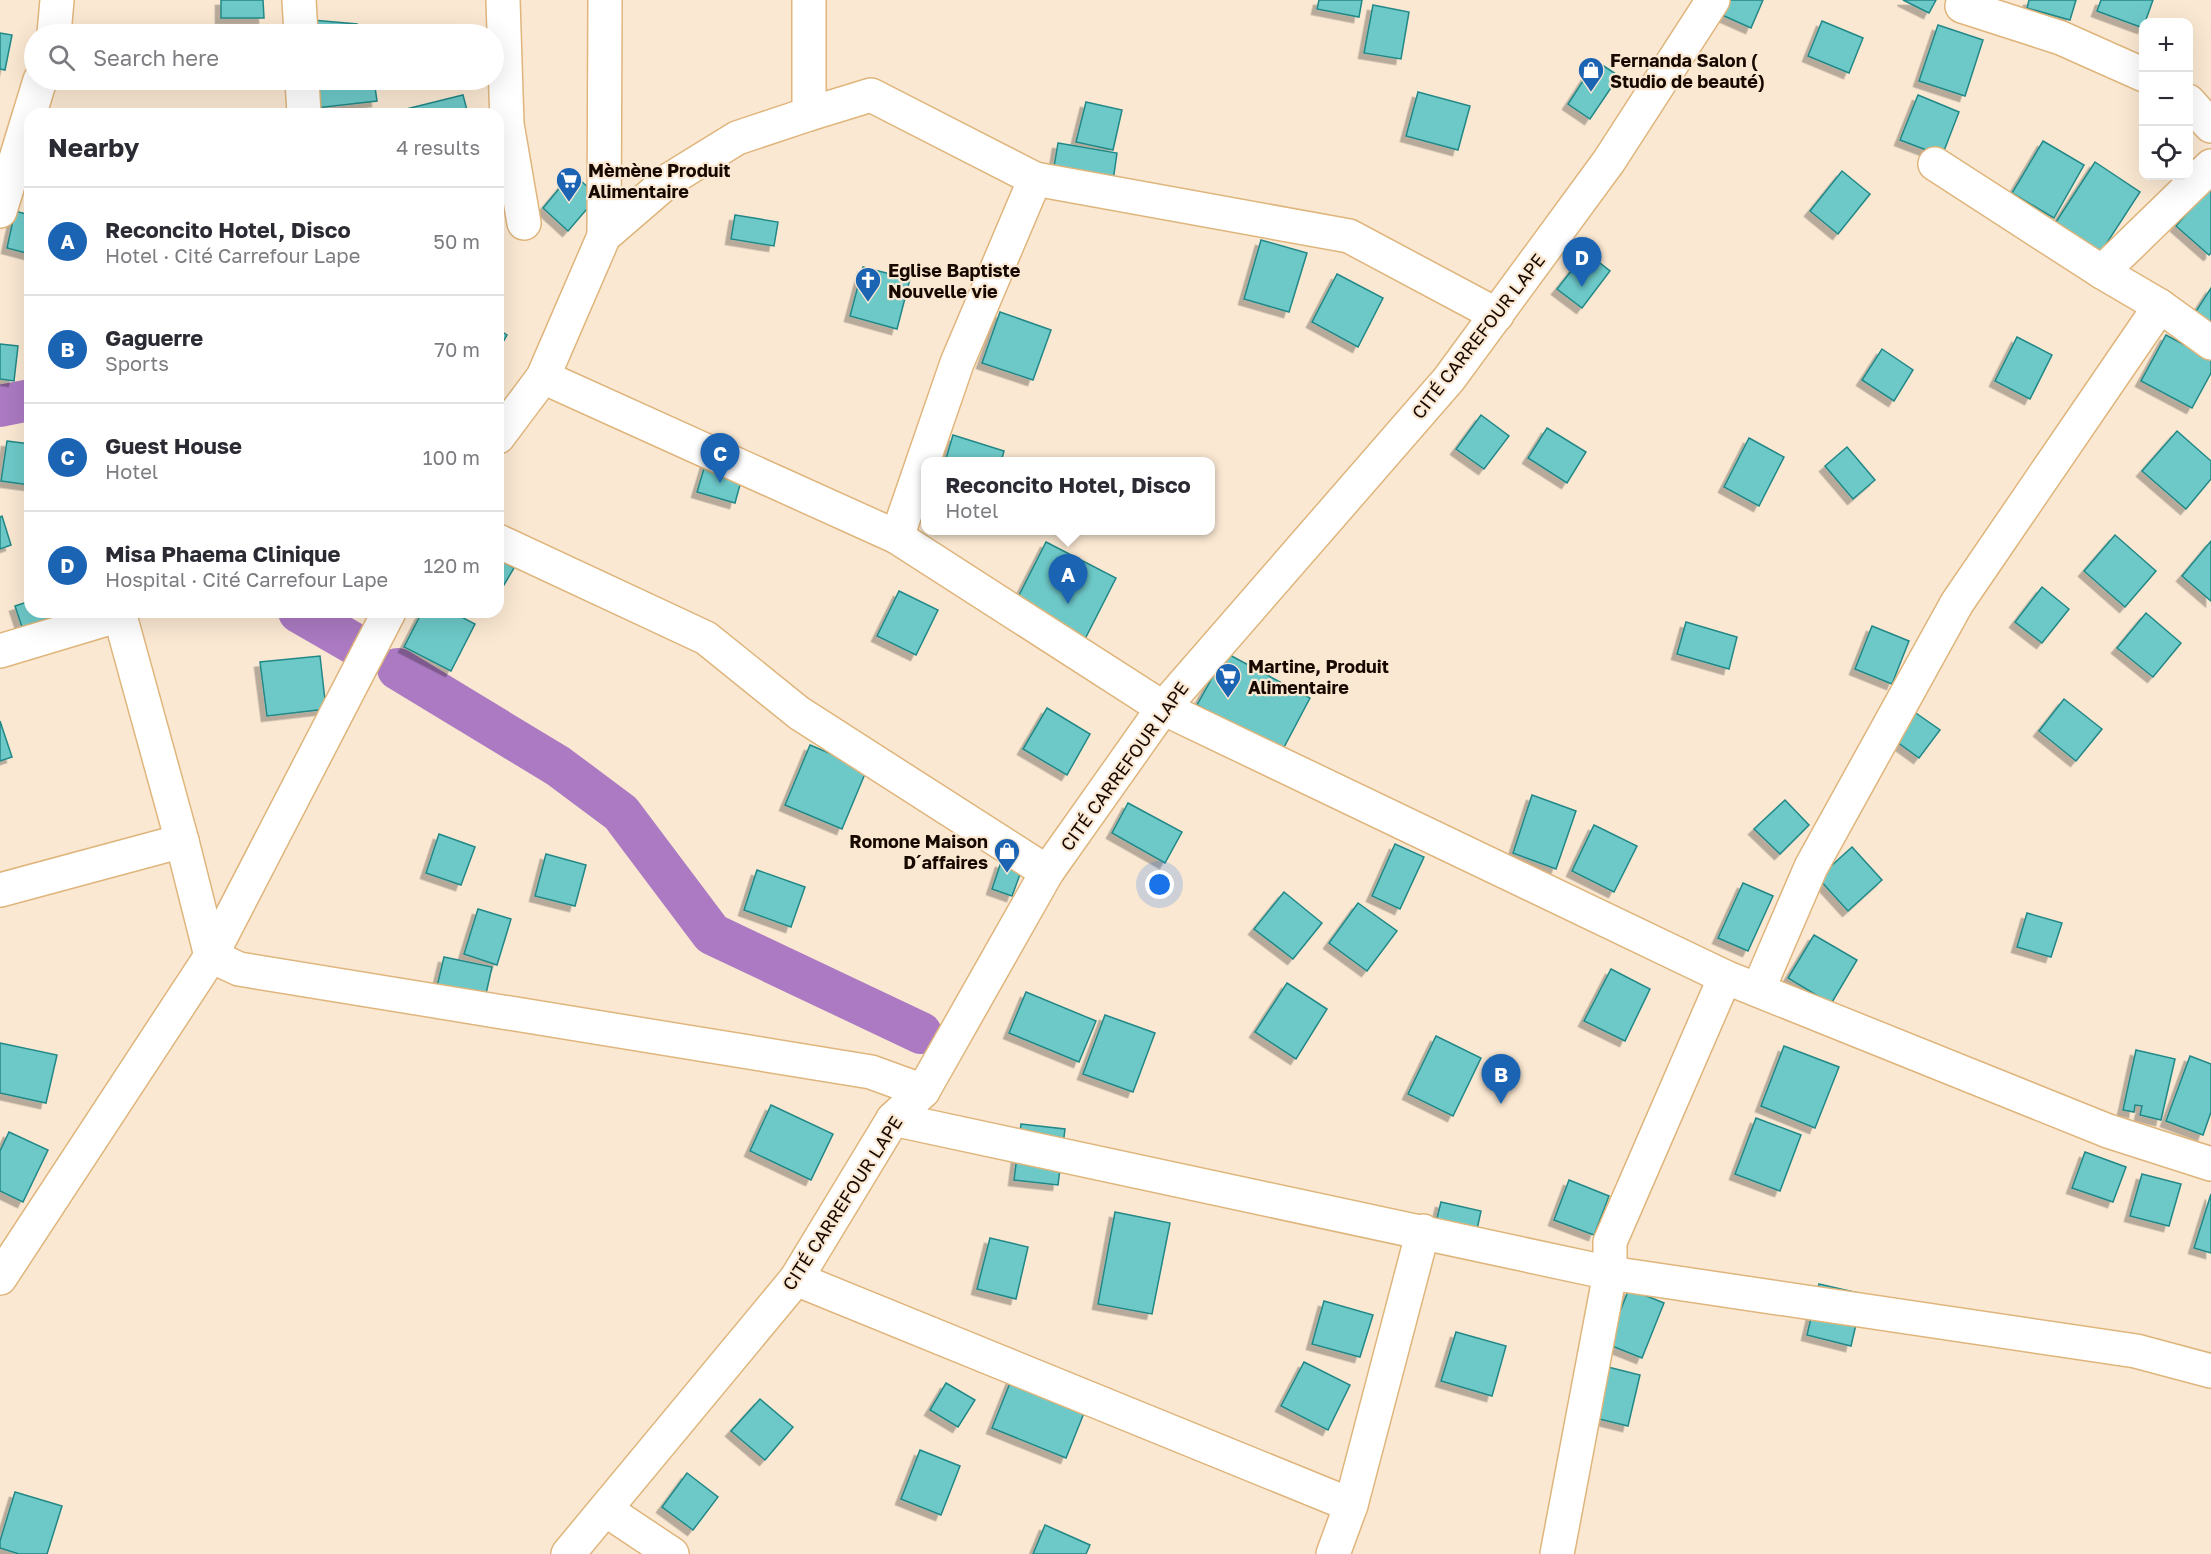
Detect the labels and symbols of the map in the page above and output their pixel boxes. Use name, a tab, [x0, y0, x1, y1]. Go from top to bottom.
place label: Fernanda Salon ( Studio de beauté)	[1610, 49, 1765, 92]
shop icon: Fernanda Salon ( Studio de beauté)	[1576, 55, 1606, 93]
place label: Mèmène Produit Alimentaire	[588, 159, 731, 202]
supermarket icon: Mèmène Produit Alimentaire	[554, 165, 584, 203]
pin: D	[1562, 238, 1602, 287]
street label: CITÉ CARREFOUR LAPE	[1407, 249, 1549, 423]
place label: Eglise Baptiste Nouvelle vie	[888, 259, 1021, 302]
church icon: Eglise Baptiste Nouvelle vie	[853, 265, 883, 303]
pin: C	[700, 434, 740, 483]
pin: A	[1048, 554, 1088, 604]
place label: Martine, Produit Alimentaire	[1248, 655, 1389, 698]
supermarket icon: Martine, Produit Alimentaire	[1213, 661, 1243, 699]
street label: CITÉ CARREFOUR LAPE	[1055, 677, 1193, 855]
place label: Romone Maison D´affaires	[849, 830, 988, 873]
shop icon: Romone Maison D´affaires	[992, 836, 1022, 874]
your location	[1145, 870, 1174, 899]
pin: B	[1482, 1054, 1520, 1104]
street label: CITÉ CARREFOUR LAPE	[777, 1112, 907, 1294]

